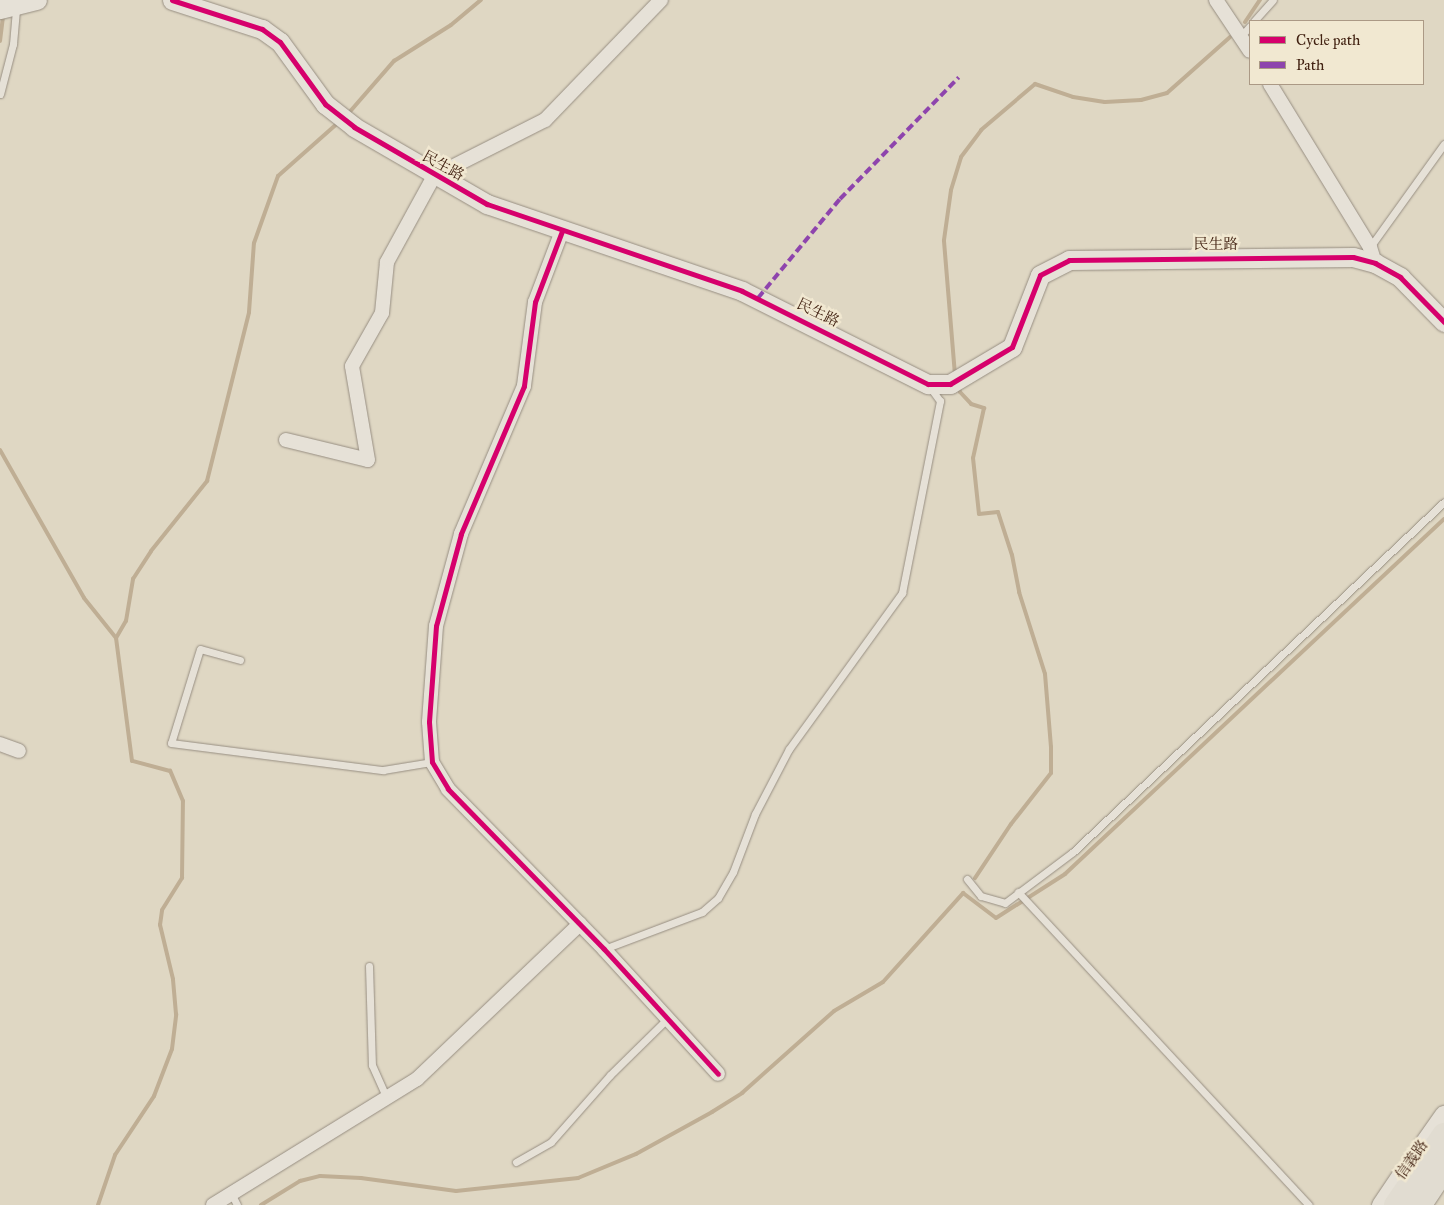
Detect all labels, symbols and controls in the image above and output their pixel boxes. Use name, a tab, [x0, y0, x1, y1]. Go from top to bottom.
legend	[1249, 20, 1424, 85]
text: Cycle path	[1296, 31, 1360, 49]
text: Path	[1296, 56, 1324, 74]
street label: 民生路	[419, 147, 467, 185]
street label: 民生路	[1194, 236, 1238, 254]
street label: 民生路	[794, 295, 842, 331]
street label: 信義路	[1392, 1136, 1432, 1184]

